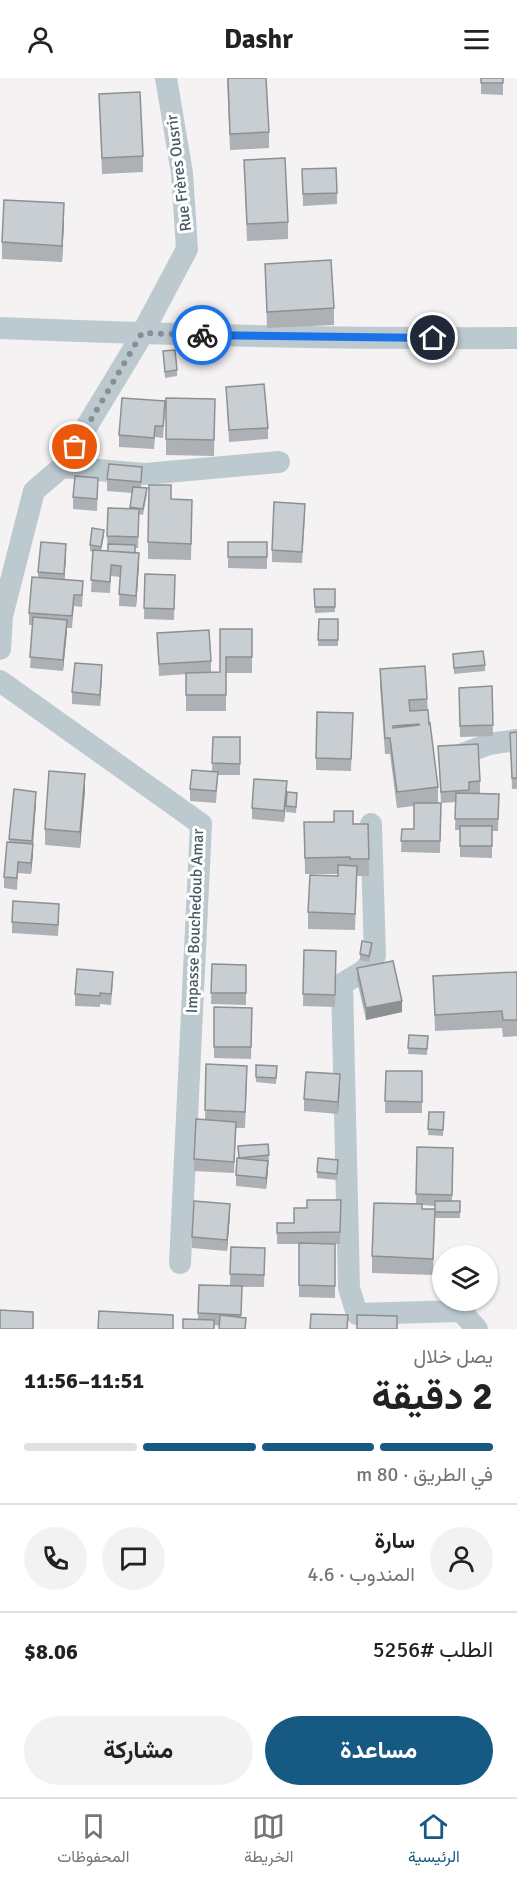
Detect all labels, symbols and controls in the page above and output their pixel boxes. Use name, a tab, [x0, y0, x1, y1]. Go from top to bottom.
icon: person	[24, 23, 57, 56]
text: Dashr	[224, 23, 293, 56]
icon: menu	[460, 23, 493, 56]
street label: Rue Frères Ousrir	[162, 113, 196, 233]
courier	[172, 305, 232, 365]
pin	[407, 312, 458, 363]
icon: bike	[186, 319, 219, 352]
icon: home	[416, 321, 449, 354]
pin	[49, 421, 100, 472]
icon: bag	[58, 430, 91, 463]
street label: Impasse Bouchedoub Amar	[182, 828, 208, 1014]
map controls	[432, 1245, 498, 1311]
button: layers	[432, 1245, 498, 1311]
text: يصل خلال	[414, 1344, 493, 1369]
text: 11:51–11:56	[24, 1367, 144, 1394]
text: 2 دقيقة	[371, 1372, 493, 1420]
text: في الطريق · 80 m	[356, 1462, 493, 1487]
button: phone	[24, 1527, 87, 1590]
button: chat	[102, 1527, 165, 1590]
text: سارة	[374, 1527, 415, 1554]
button: person	[430, 1527, 493, 1590]
text: المندوب · 4.6	[308, 1562, 415, 1587]
text: الطلب #5256	[373, 1636, 493, 1663]
text: $8.06	[24, 1638, 78, 1665]
button: مشاركة	[24, 1716, 253, 1785]
button: مساعدة	[265, 1716, 493, 1785]
tab: المحفوظات	[57, 1810, 129, 1871]
tab: الخريطة	[244, 1810, 293, 1871]
tab: الرئيسية	[408, 1810, 460, 1871]

